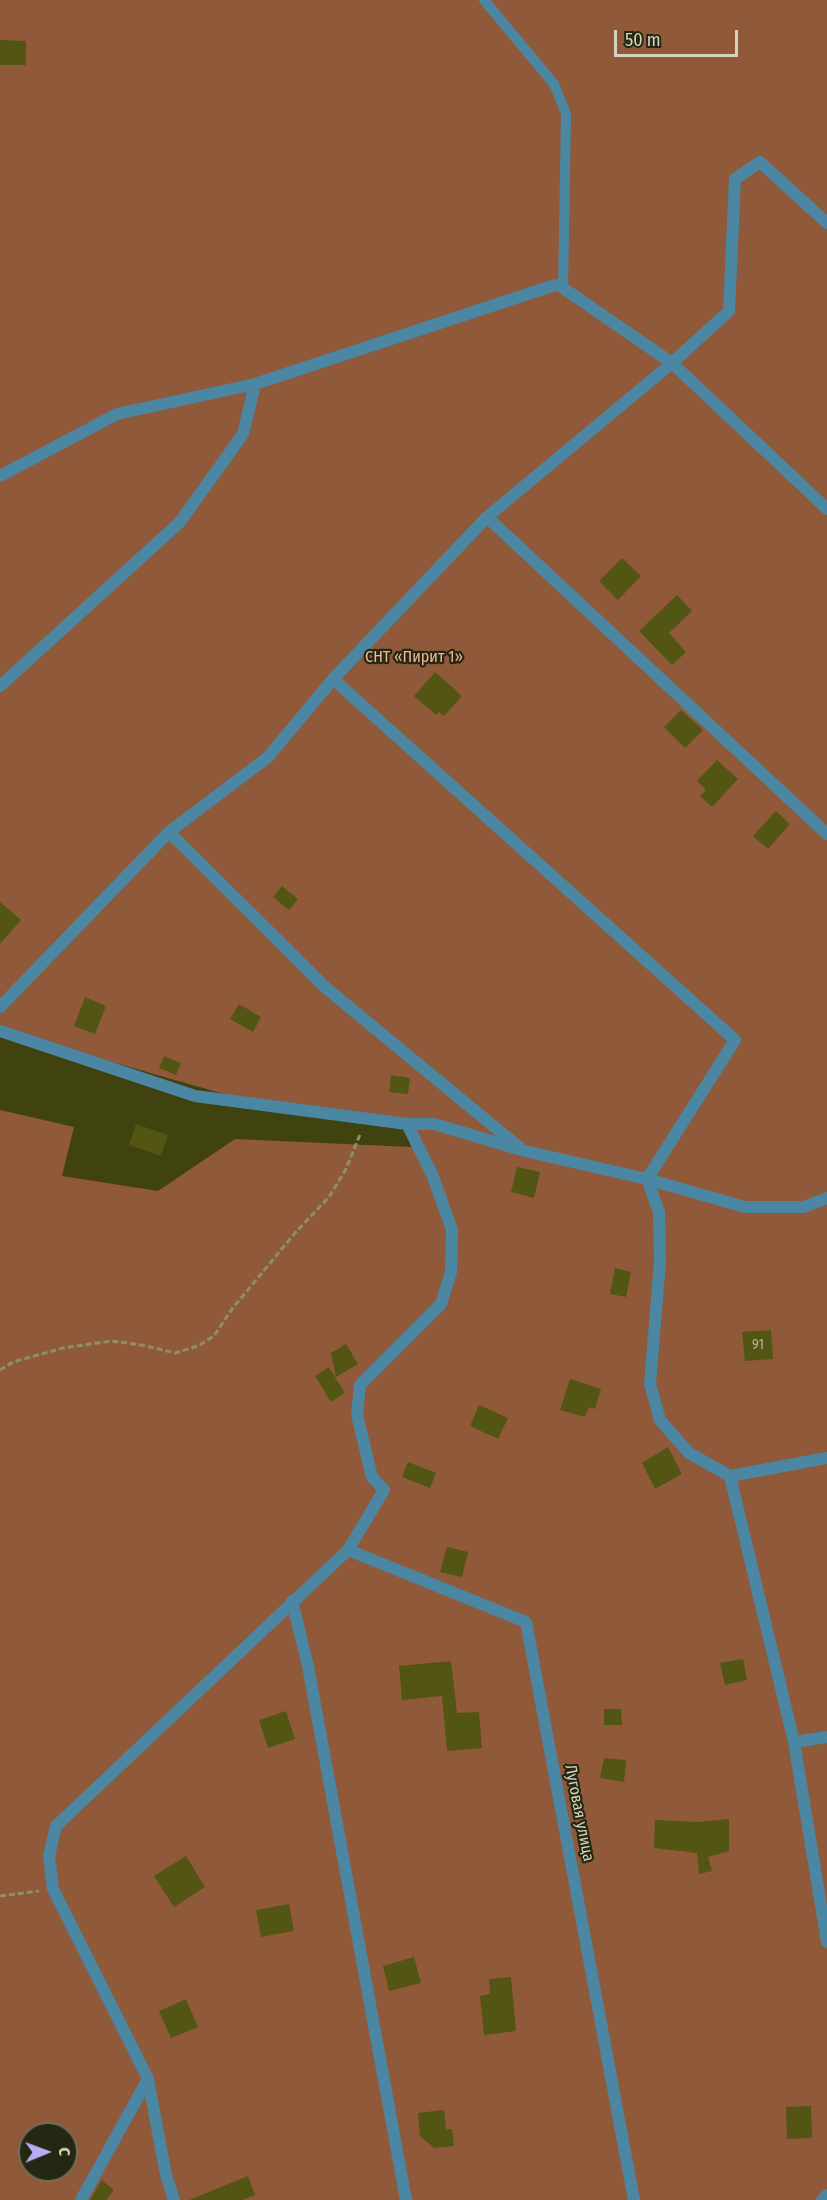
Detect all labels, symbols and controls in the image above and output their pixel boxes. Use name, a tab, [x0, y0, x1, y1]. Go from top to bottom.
scale bar	[617, 18, 742, 56]
text: 50 m	[625, 29, 661, 51]
park label: СНТ «Пирит 1»	[365, 648, 463, 668]
house number: 91	[752, 1337, 764, 1353]
street label: Луговая улица	[560, 1763, 598, 1863]
north arrow	[18, 2122, 78, 2182]
text: С	[55, 2147, 74, 2156]

